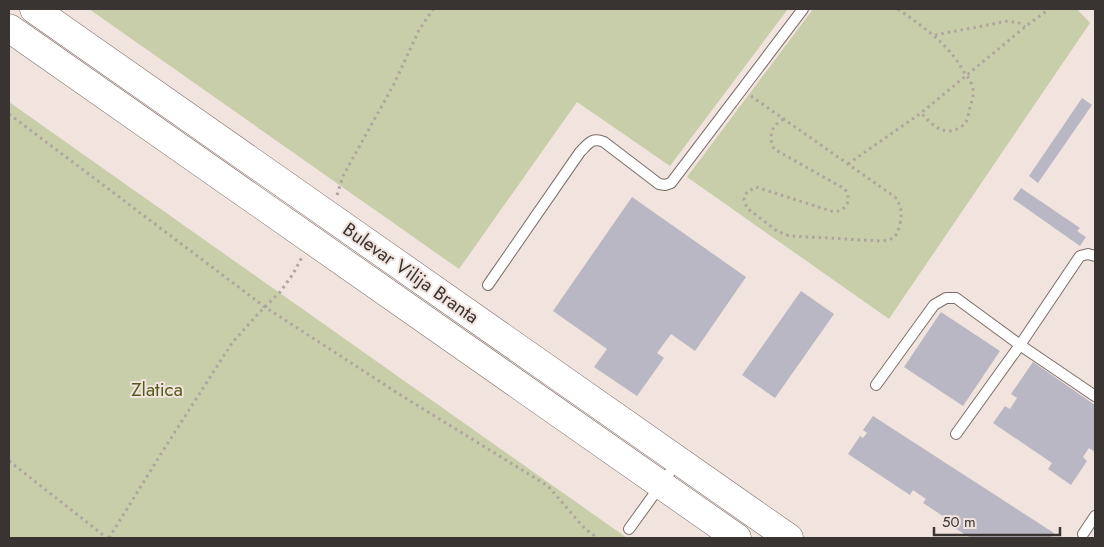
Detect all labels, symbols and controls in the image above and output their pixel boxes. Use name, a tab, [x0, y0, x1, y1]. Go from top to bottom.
street label: Bulevar Vilija Branta	[338, 216, 484, 330]
park label: Zlatica	[131, 376, 183, 403]
scale bar	[934, 504, 1060, 536]
text: 50 m	[942, 511, 976, 533]

